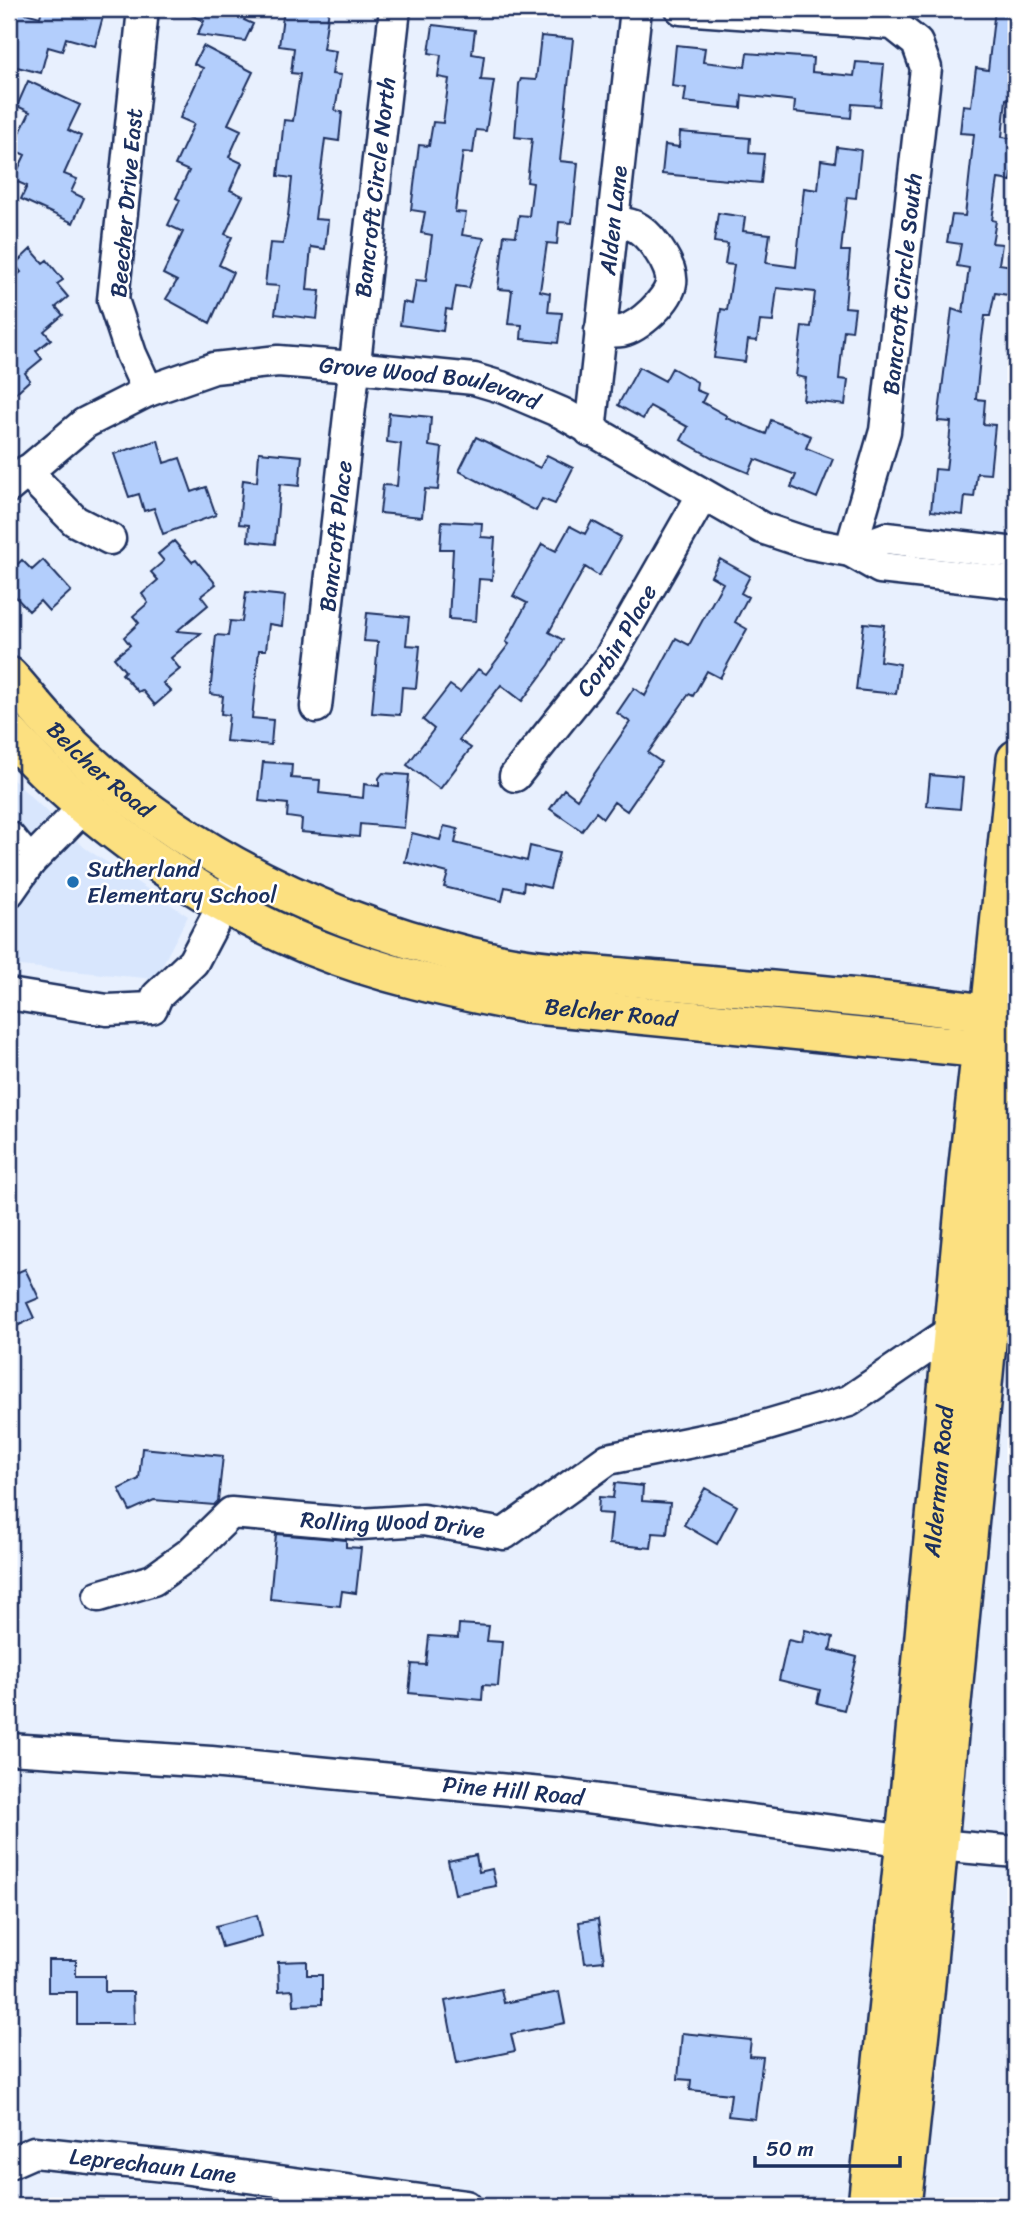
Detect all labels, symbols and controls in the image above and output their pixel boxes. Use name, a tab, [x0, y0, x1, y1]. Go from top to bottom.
street label: Bancroft Circle North	[342, 75, 408, 300]
street label: Beecher Drive East	[98, 107, 155, 299]
street label: Alden Lane	[587, 164, 640, 278]
street label: Bancroft Circle South	[870, 171, 935, 397]
street label: Grove Wood Boulevard	[318, 344, 548, 423]
street label: Bancroft Place	[307, 458, 365, 614]
street label: Corbin Place	[565, 576, 669, 706]
street label: Belcher Road	[36, 711, 164, 830]
place label: Sutherland Elementary School	[87, 849, 277, 916]
marker: Sutherland Elementary School	[65, 874, 81, 890]
street label: Belcher Road	[543, 986, 681, 1040]
street label: Alderman Road	[911, 1402, 967, 1560]
street label: Rolling Wood Drive	[299, 1499, 488, 1551]
street label: Pine Hill Road	[441, 1764, 588, 1819]
scale bar	[755, 2124, 901, 2168]
text: 50 m	[766, 2130, 814, 2168]
street label: Leprechaun Lane	[68, 2136, 239, 2196]

